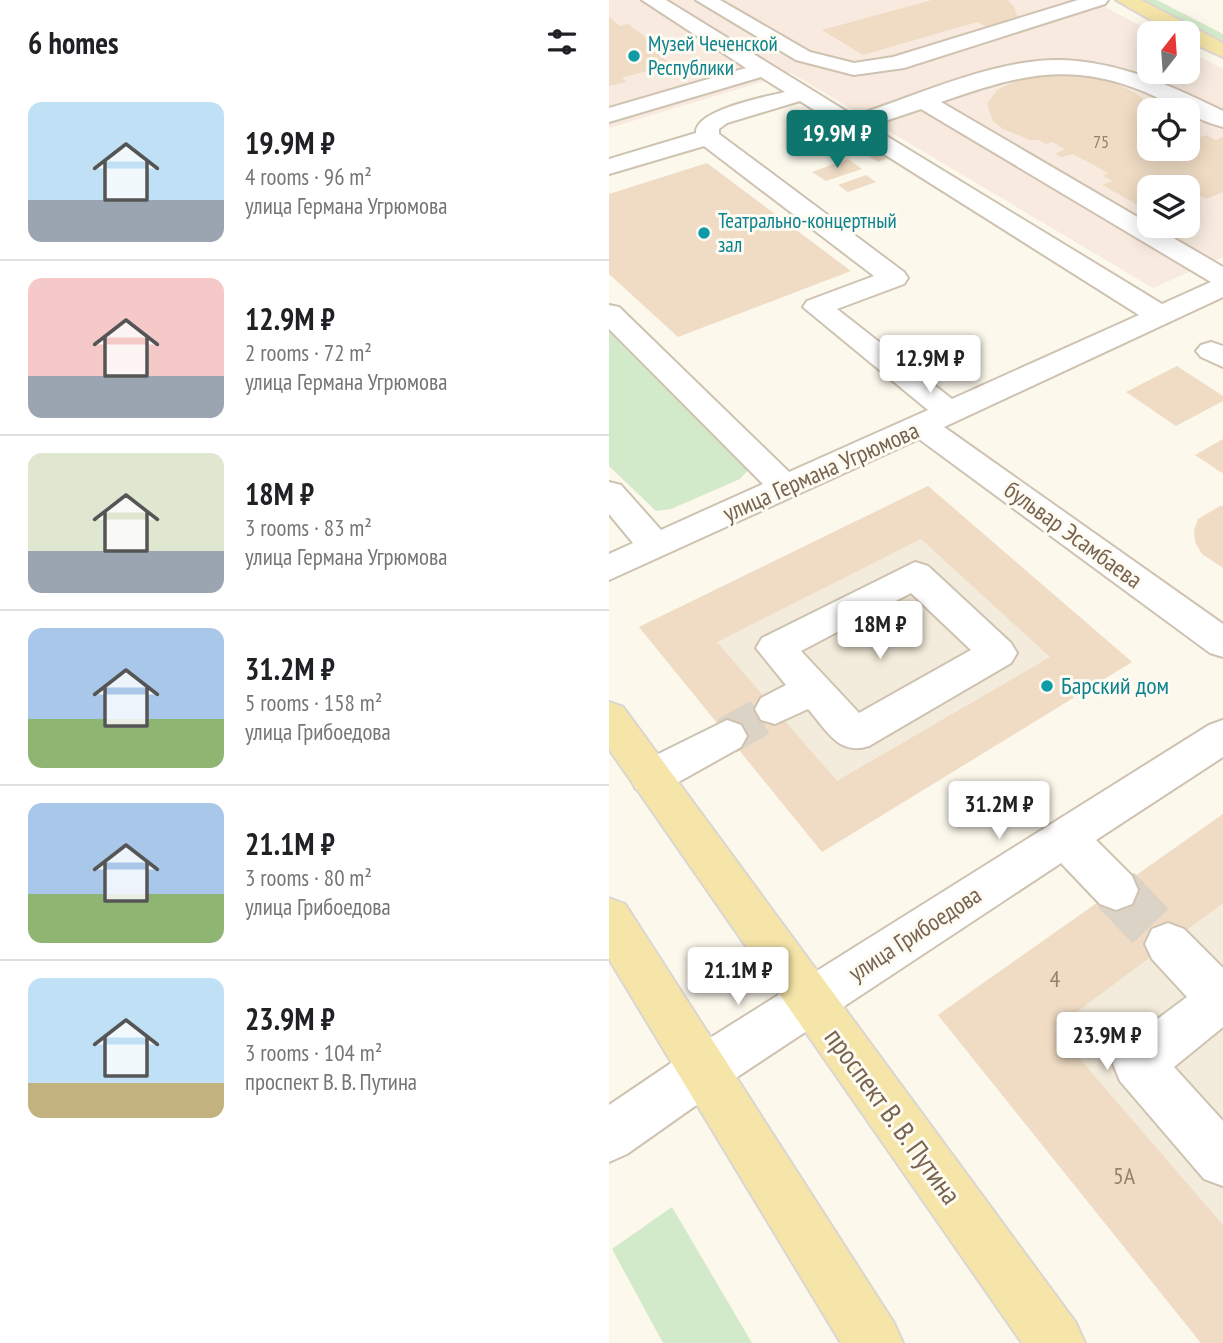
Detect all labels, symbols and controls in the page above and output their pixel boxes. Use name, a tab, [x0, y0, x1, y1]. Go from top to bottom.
north arrow	[1137, 21, 1201, 84]
map controls	[1137, 21, 1200, 238]
text: 6 homes	[28, 23, 119, 62]
icon: filters	[543, 23, 581, 61]
place label: Музей Чеченской Республики	[648, 30, 778, 81]
marker: Музей Чеченской Республики	[626, 48, 642, 64]
button: locate	[1137, 98, 1200, 161]
pin: 19.9M ₽	[772, 110, 902, 170]
text: 19.9M ₽	[803, 118, 871, 147]
text: 19.9M ₽	[245, 123, 335, 162]
icon: home	[84, 130, 168, 214]
house number: 75	[1093, 130, 1109, 153]
text: 4 rooms · 96 m²	[245, 162, 372, 191]
button: layers	[1137, 175, 1200, 238]
text: улица Германа Угрюмова	[245, 191, 447, 220]
place label: Театрально-концертный зал	[718, 207, 897, 258]
marker: Театрально-концертный зал	[696, 225, 712, 241]
text: 12.9M ₽	[245, 299, 335, 338]
icon: home	[84, 306, 168, 390]
pin: 12.9M ₽	[865, 336, 995, 395]
text: 2 rooms · 72 m²	[245, 338, 372, 367]
text: 12.9M ₽	[896, 343, 964, 372]
text: улица Германа Угрюмова	[245, 367, 447, 396]
street label: улица Германа Угрюмова	[718, 414, 924, 529]
text: 18M ₽	[245, 474, 314, 513]
street label: бульвар Эсамбаева	[998, 474, 1149, 595]
icon: home	[84, 481, 168, 565]
text: 3 rooms · 83 m²	[245, 513, 372, 542]
text: улица Германа Угрюмова	[245, 542, 447, 571]
pin: 18M ₽	[831, 602, 929, 661]
text: 18M ₽	[854, 609, 906, 638]
text: 31.2M ₽	[245, 649, 335, 688]
icon: home	[84, 656, 168, 740]
place label: Барский дом	[1061, 670, 1169, 701]
marker: Барский дом	[1039, 678, 1055, 694]
text: 5 rooms · 158 m²	[245, 688, 382, 717]
text: улица Грибоедова	[245, 717, 391, 746]
pin: 31.2M ₽	[934, 782, 1064, 841]
text: 31.2M ₽	[965, 789, 1033, 818]
text: 21.1M ₽	[245, 824, 335, 863]
icon: home	[84, 831, 168, 915]
text: 3 rooms · 80 m²	[245, 863, 372, 892]
street label: улица Грибоедова	[842, 879, 987, 988]
text: улица Грибоедова	[245, 892, 391, 921]
pin: 21.1M ₽	[673, 948, 803, 1007]
text: 21.1M ₽	[704, 955, 772, 984]
house number: 4	[1050, 963, 1061, 994]
text: 23.9M ₽	[245, 999, 335, 1038]
icon: home	[84, 1006, 168, 1090]
pin: 23.9M ₽	[1042, 1012, 1172, 1072]
street label: проспект В. В. Путина	[817, 1020, 970, 1211]
text: 23.9M ₽	[1073, 1020, 1141, 1049]
text: 3 rooms · 104 m²	[245, 1038, 382, 1067]
text: проспект В. В. Путина	[245, 1067, 417, 1096]
house number: 5А	[1113, 1160, 1136, 1191]

